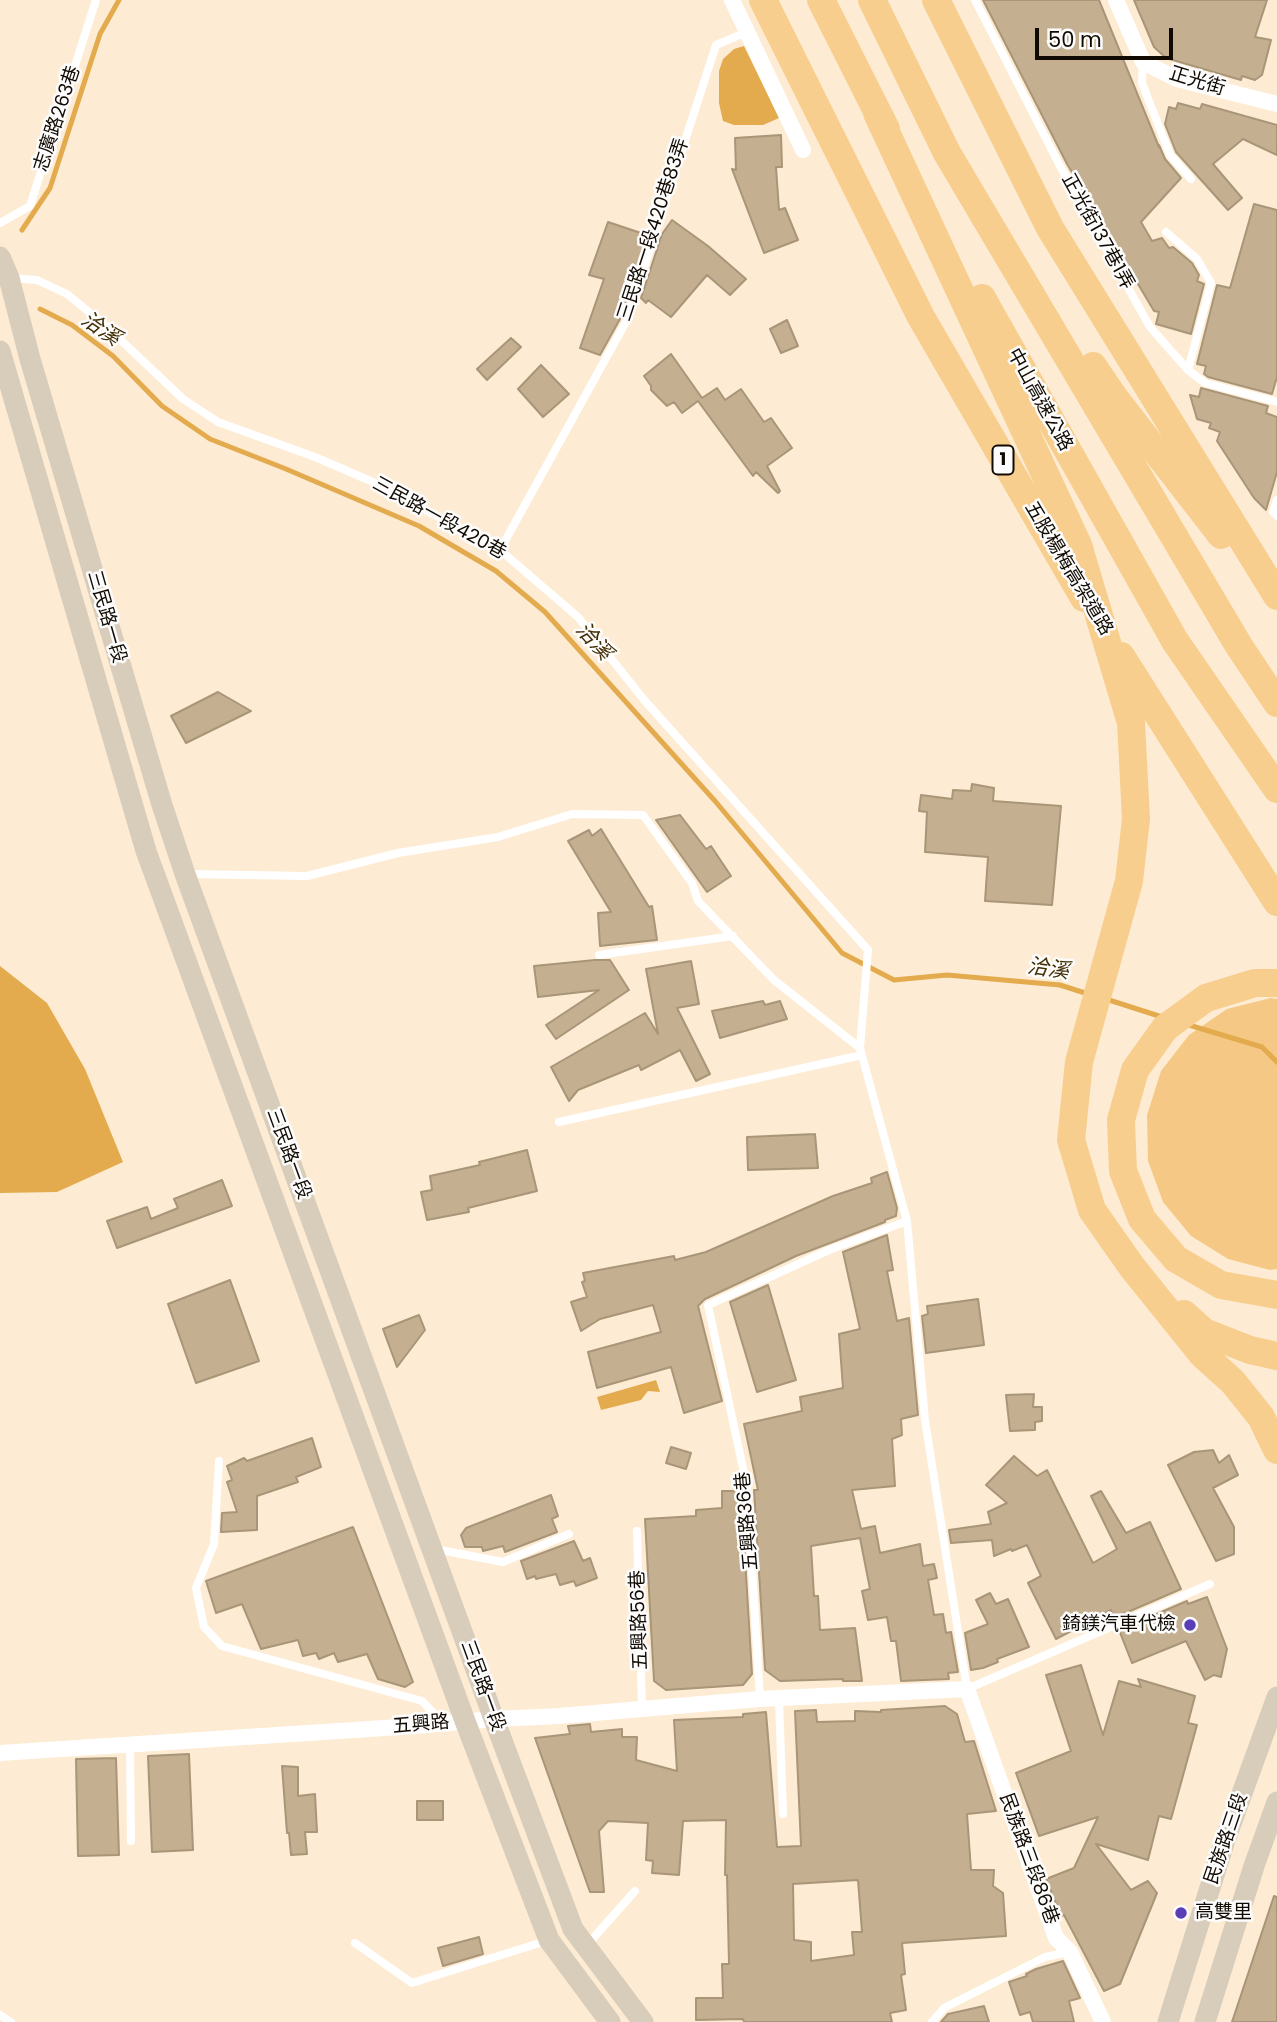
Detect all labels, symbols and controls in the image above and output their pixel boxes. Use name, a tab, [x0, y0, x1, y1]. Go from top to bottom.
scale bar	[1039, 14, 1177, 58]
text: 50 m	[1048, 25, 1102, 54]
street label: 志廣路263巷	[30, 63, 86, 175]
street label: 正光街	[1166, 63, 1228, 101]
street label: 三民路一段420巷83弄	[614, 136, 694, 324]
street label: 正光街137巷1弄	[1056, 170, 1138, 294]
water label: 洽溪	[76, 308, 124, 352]
street label: 中山高速公路	[1001, 345, 1077, 455]
road number: 1	[992, 446, 1014, 474]
street label: 三民路一段420巷	[368, 473, 510, 565]
street label: 五股楊梅高架道路	[1019, 498, 1117, 640]
street label: 三民路一段	[82, 568, 130, 666]
water label: 洽溪	[570, 618, 616, 666]
water label: 洽溪	[1025, 955, 1071, 985]
street label: 三民路一段	[261, 1105, 315, 1203]
street label: 五興路36巷	[732, 1471, 764, 1571]
street label: 五興路56巷	[627, 1570, 653, 1670]
place label: 錡鎂汽車代檢	[1062, 1614, 1176, 1636]
marker: 錡鎂汽車代檢	[1182, 1617, 1198, 1633]
street label: 三民路一段	[455, 1637, 509, 1735]
street label: 五興路	[392, 1711, 450, 1739]
street label: 民族路三段86巷	[994, 1790, 1062, 1928]
street label: 民族路三段	[1201, 1790, 1253, 1888]
place label: 高雙里	[1195, 1902, 1252, 1924]
marker: 高雙里	[1173, 1905, 1189, 1921]

